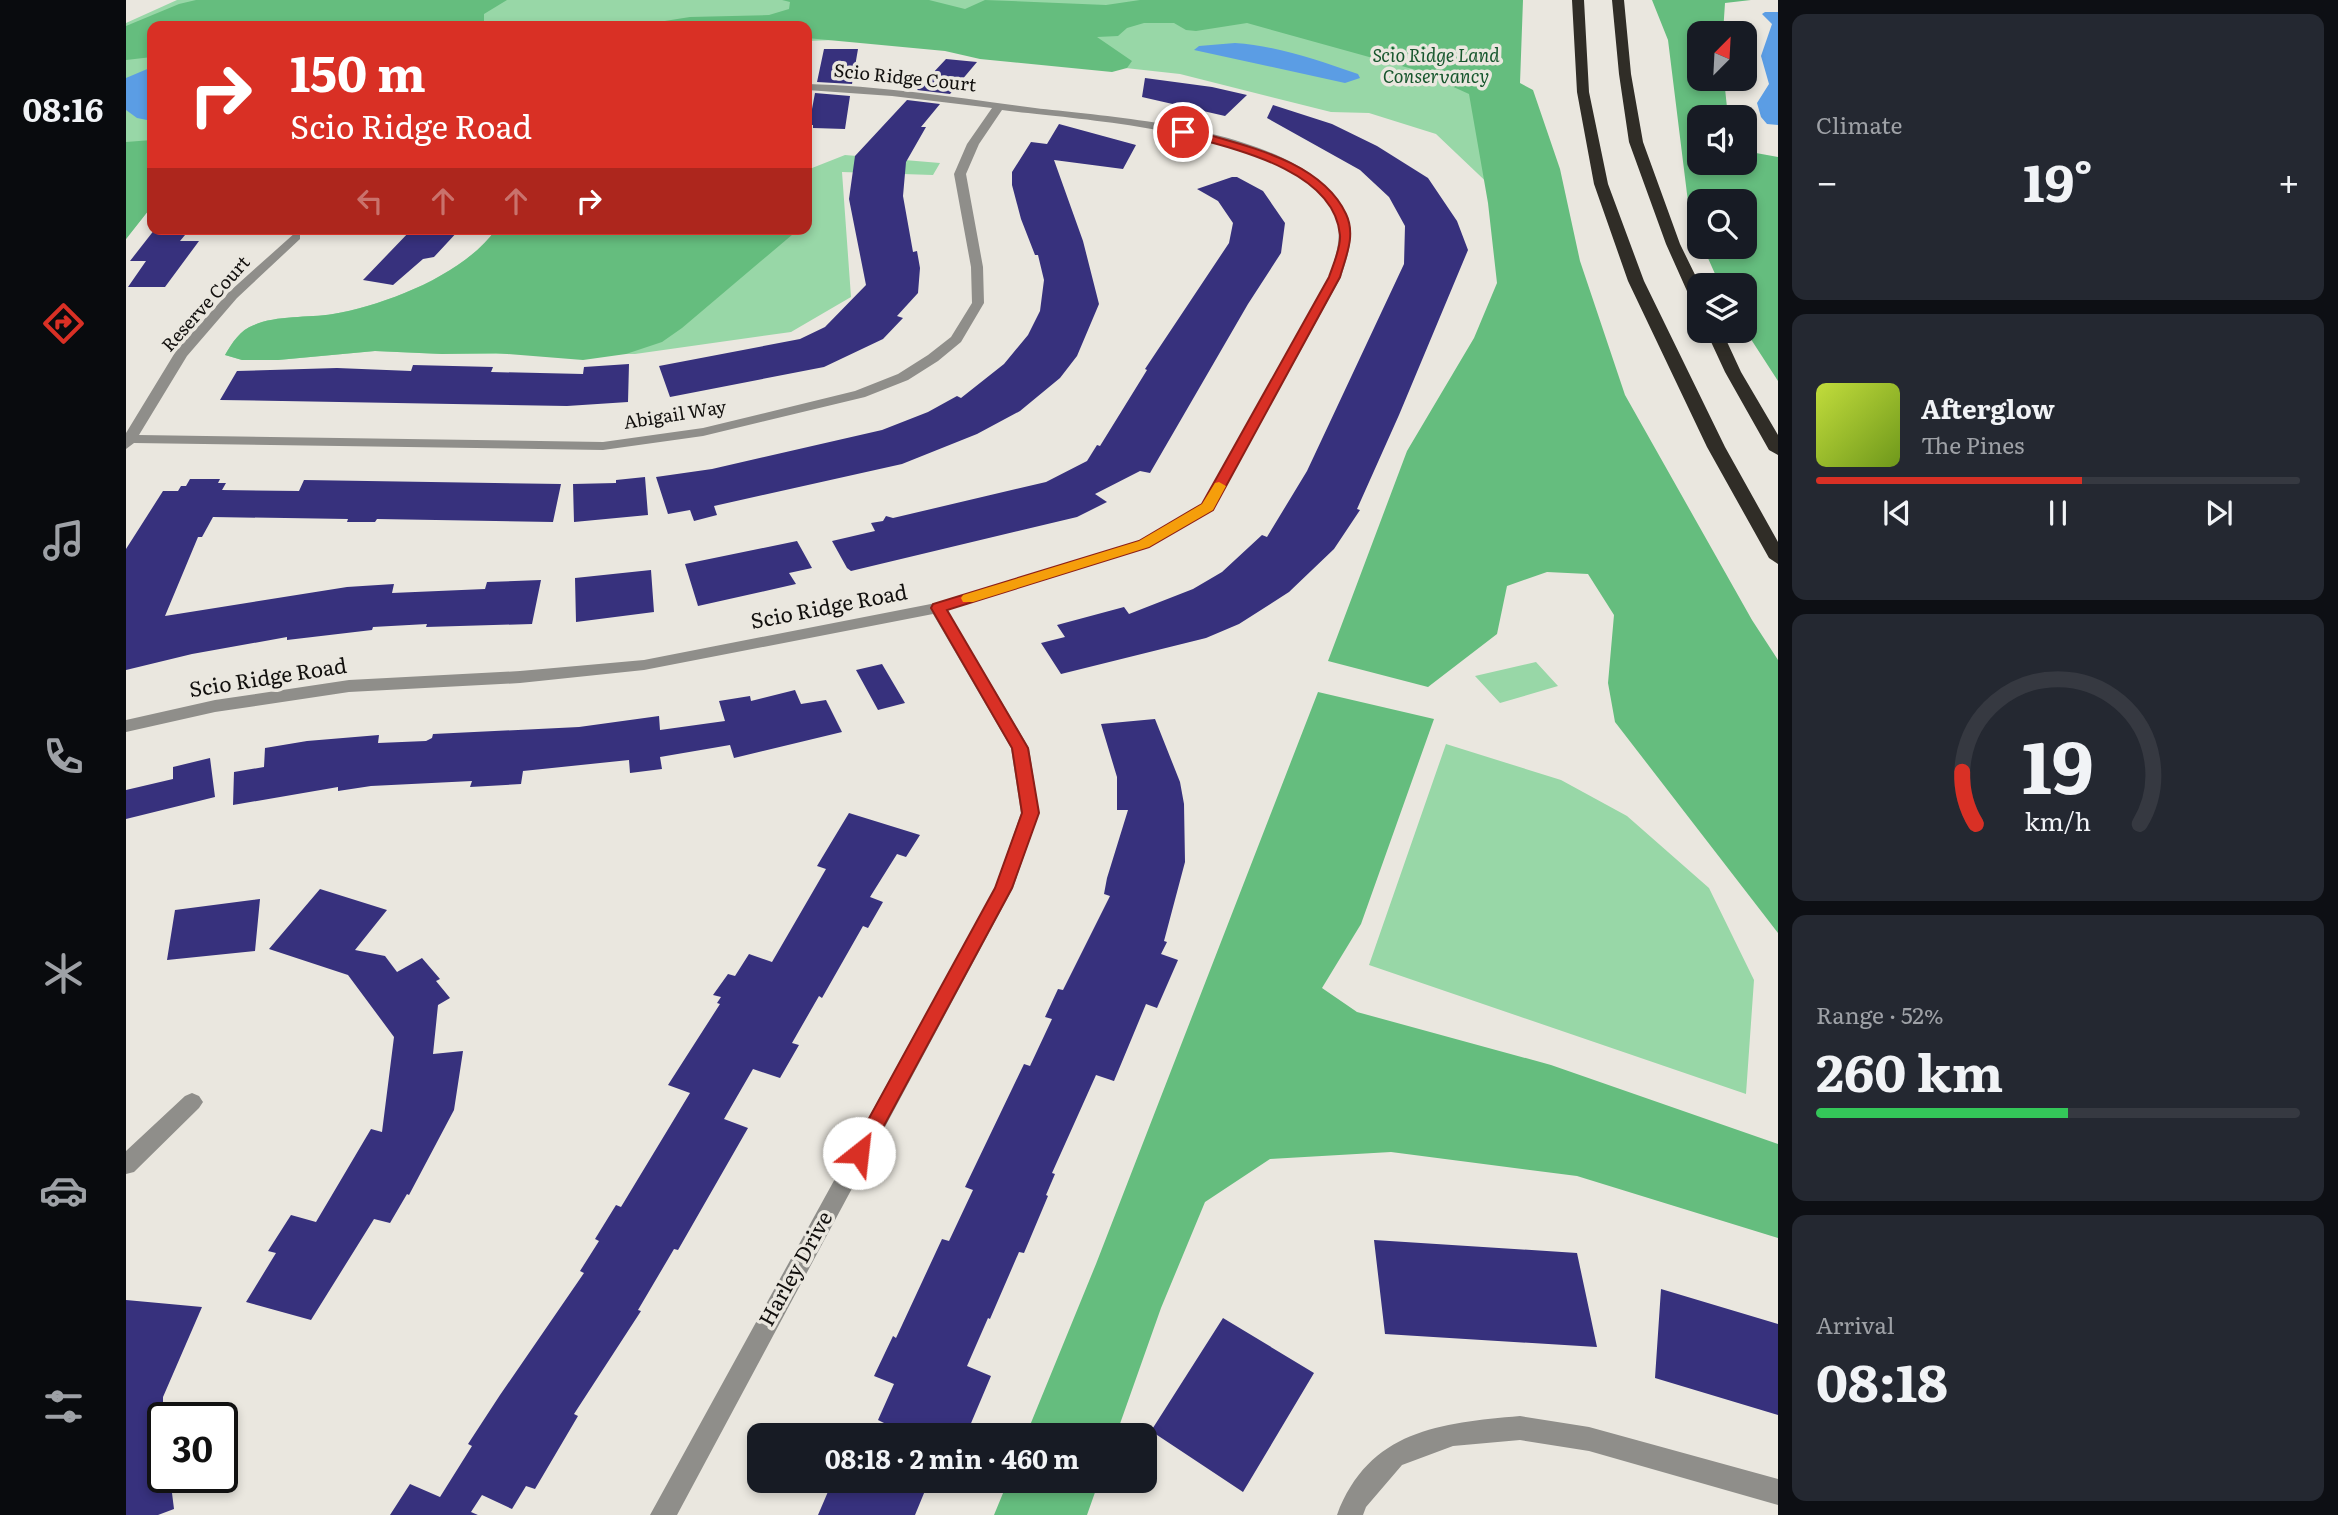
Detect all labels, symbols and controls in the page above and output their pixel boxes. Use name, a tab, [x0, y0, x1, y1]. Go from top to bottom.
north arrow	[1687, 21, 1757, 91]
map controls	[1687, 21, 1757, 343]
text: 150 m	[290, 34, 426, 107]
park label: Scio Ridge Land Conservancy	[1372, 41, 1500, 89]
icon: right	[175, 49, 266, 140]
street label: Scio Ridge Court	[833, 56, 978, 97]
text: 08:16	[22, 84, 104, 132]
text: Scio Ridge Road	[290, 101, 532, 149]
pin	[1153, 102, 1213, 162]
button: sound	[1687, 105, 1757, 175]
text: Climate	[1816, 107, 1902, 141]
icon: arrive	[1164, 113, 1202, 151]
text: 19°	[2023, 141, 2093, 218]
text: −	[1816, 151, 1838, 208]
text: +	[2278, 151, 2300, 208]
icon: left	[351, 182, 389, 220]
icon: ahead	[424, 182, 462, 220]
icon: ahead	[497, 182, 535, 220]
icon: right	[570, 182, 608, 220]
button: search	[1687, 189, 1757, 259]
street label: Reserve Court	[154, 249, 256, 357]
button: layers	[1687, 273, 1757, 343]
icon: directions	[39, 299, 88, 348]
text: Afterglow	[1921, 388, 2055, 427]
street label: Abigail Way	[622, 392, 729, 435]
text: The Pines	[1921, 427, 2024, 461]
icon: previous	[1878, 494, 1916, 532]
icon: pause	[2039, 494, 2077, 532]
icon: next	[2200, 494, 2238, 532]
icon: music	[39, 516, 88, 565]
street label: Scio Ridge Road	[748, 574, 910, 635]
street label: Scio Ridge Road	[187, 648, 349, 703]
text: 19	[2022, 708, 2094, 816]
icon: phone	[39, 732, 88, 781]
text: km/h	[2025, 801, 2091, 838]
icon: climate	[39, 949, 88, 998]
text: Range · 52%	[1816, 997, 1944, 1031]
text: 260 km	[1816, 1031, 2003, 1108]
position arrow	[822, 1116, 896, 1190]
icon: car	[39, 1166, 88, 1215]
street label: Harley Drive	[749, 1205, 838, 1331]
text: Arrival	[1816, 1307, 1895, 1341]
text: 08:18	[1816, 1341, 1948, 1418]
icon: filters	[39, 1382, 88, 1431]
speed limit sign: 30	[147, 1402, 238, 1493]
text: 08:18 · 2 min · 460 m	[825, 1438, 1079, 1477]

